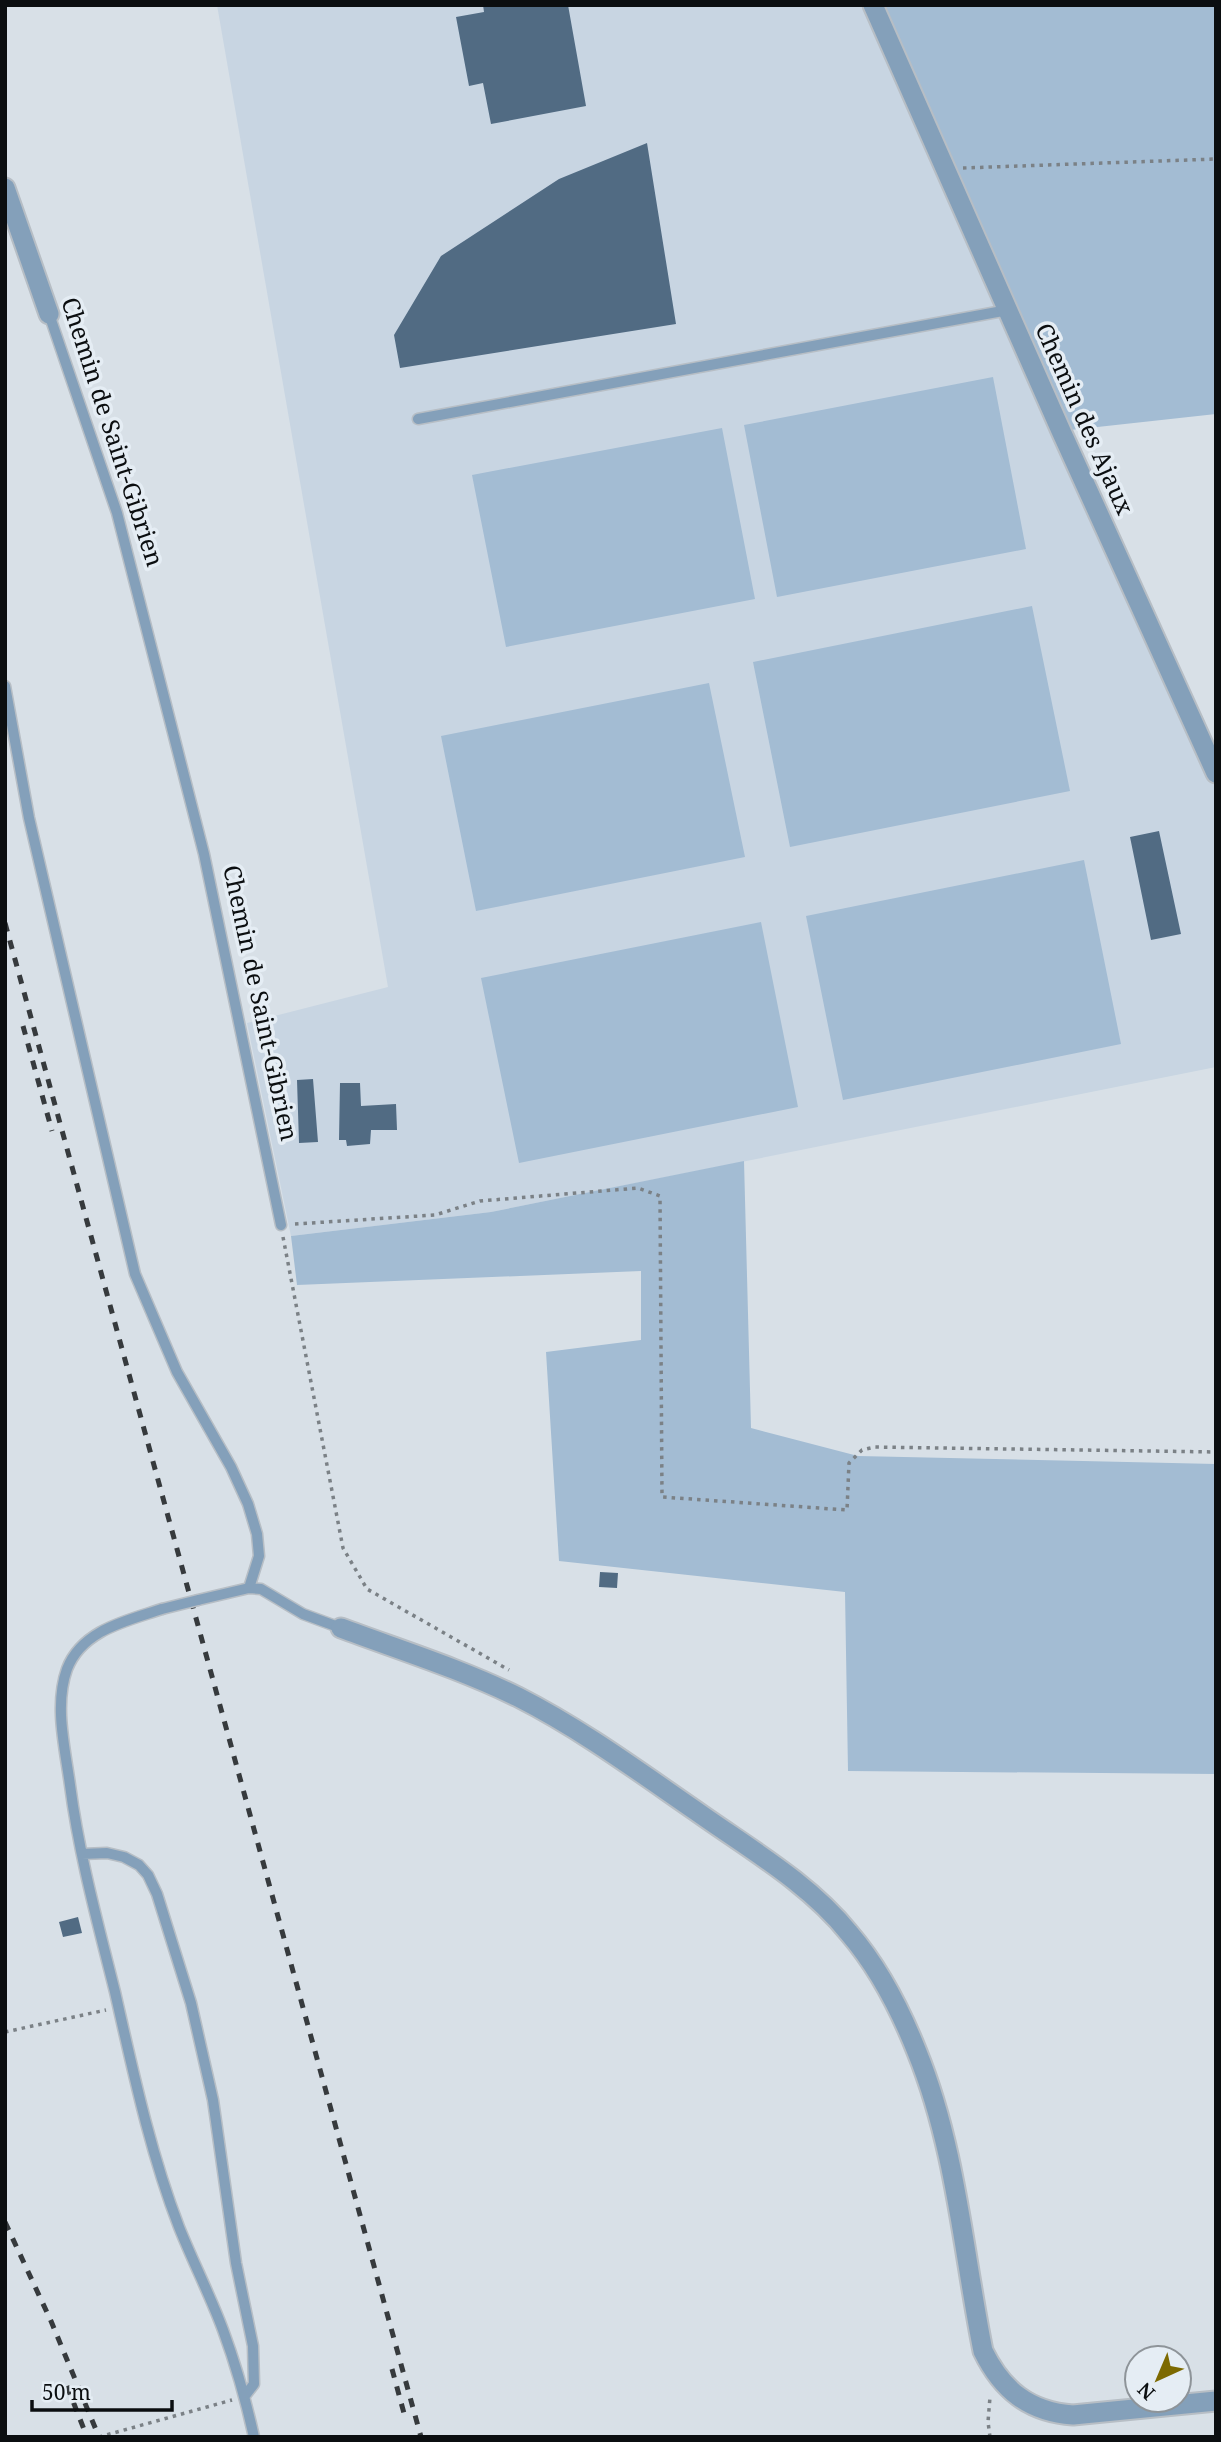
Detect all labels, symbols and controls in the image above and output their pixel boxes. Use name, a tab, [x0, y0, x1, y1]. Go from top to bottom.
street label: Chemin de Saint-Gibrien	[54, 293, 173, 570]
street label: Chemin des Ajaux	[1028, 317, 1142, 519]
street label: Chemin de Saint-Gibrien	[216, 862, 307, 1144]
north arrow	[1123, 2344, 1193, 2414]
scale bar	[32, 2368, 172, 2412]
text: N	[1132, 2377, 1161, 2406]
text: 50 m	[42, 2378, 91, 2406]

